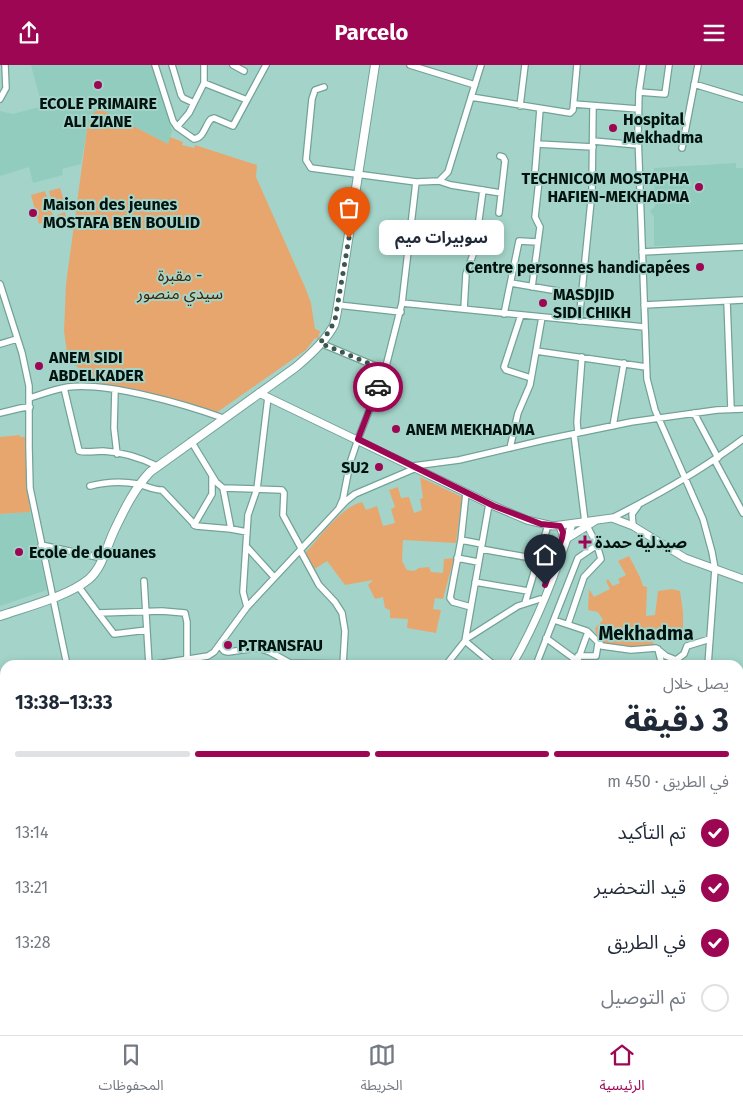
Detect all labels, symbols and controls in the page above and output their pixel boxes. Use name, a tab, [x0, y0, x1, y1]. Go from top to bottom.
icon: share	[15, 19, 43, 47]
text: Parcelo	[335, 19, 408, 46]
icon: menu	[700, 19, 728, 47]
marker: ECOLE PRIMAIRE ALI ZIANE	[92, 79, 104, 91]
place label: ECOLE PRIMAIRE ALI ZIANE	[39, 94, 157, 131]
place label: Hospital Mekhadma	[623, 110, 703, 147]
marker: Hospital Mekhadma	[607, 122, 619, 134]
place label: TECHNICOM MOSTAPHA HAFIEN-MEKHADMA	[522, 169, 690, 206]
marker: TECHNICOM MOSTAPHA HAFIEN-MEKHADMA	[693, 181, 705, 193]
pin	[328, 187, 370, 238]
icon: bag	[335, 194, 363, 222]
place label: Maison des jeunes MOSTAFA BEN BOULID	[43, 195, 200, 232]
marker: Maison des jeunes MOSTAFA BEN BOULID	[27, 207, 39, 219]
callout: سوبيرات ميم	[379, 221, 504, 255]
text: سوبيرات ميم	[395, 228, 488, 247]
place label: Centre personnes handicapées	[465, 258, 690, 277]
marker: Centre personnes handicapées	[694, 261, 706, 273]
park label: مقبرة - سيدي منصور	[136, 266, 223, 306]
place label: MASDJID SIDI CHIKH	[553, 285, 631, 322]
marker: MASDJID SIDI CHIKH	[537, 297, 549, 309]
place label: ANEM SIDI ABDELKADER	[48, 348, 144, 385]
marker: ANEM SIDI ABDELKADER	[33, 360, 45, 372]
courier	[353, 362, 403, 412]
icon: car	[364, 373, 392, 401]
place label: ANEM MEKHADMA	[405, 420, 535, 439]
marker: ANEM MEKHADMA	[390, 423, 402, 435]
place label: SU2	[341, 458, 369, 477]
marker: SU2	[373, 461, 385, 473]
place label: صيدلية حمدة	[595, 533, 687, 552]
pin	[524, 534, 566, 585]
marker: صيدلية حمدة	[579, 536, 591, 548]
icon: home	[531, 541, 559, 569]
place label: Ecole de douanes	[29, 543, 156, 562]
marker: Ecole de douanes	[13, 546, 25, 558]
district label: Mekhadma	[598, 622, 694, 645]
place label: P.TRANSFAU	[238, 636, 323, 655]
marker: P.TRANSFAU	[222, 639, 234, 651]
text: يصل خلال	[663, 674, 729, 693]
text: 13:33–13:38	[15, 691, 113, 714]
text: 3 دقيقة	[624, 701, 729, 739]
text: في الطريق · 450 m	[607, 772, 729, 791]
icon: check	[701, 819, 729, 847]
text: تم التأكيد	[618, 821, 686, 844]
text: 13:14	[15, 823, 49, 842]
icon: check	[701, 874, 729, 902]
text: قيد التحضير	[594, 876, 686, 899]
text: 13:21	[15, 878, 48, 897]
icon: check	[701, 929, 729, 957]
text: في الطريق	[608, 931, 686, 954]
text: 13:28	[15, 933, 51, 952]
text: تم التوصيل	[601, 986, 686, 1009]
tab: المحفوظات	[99, 1041, 164, 1100]
tab: الخريطة	[361, 1041, 402, 1100]
tab: الرئيسية	[599, 1041, 645, 1100]

